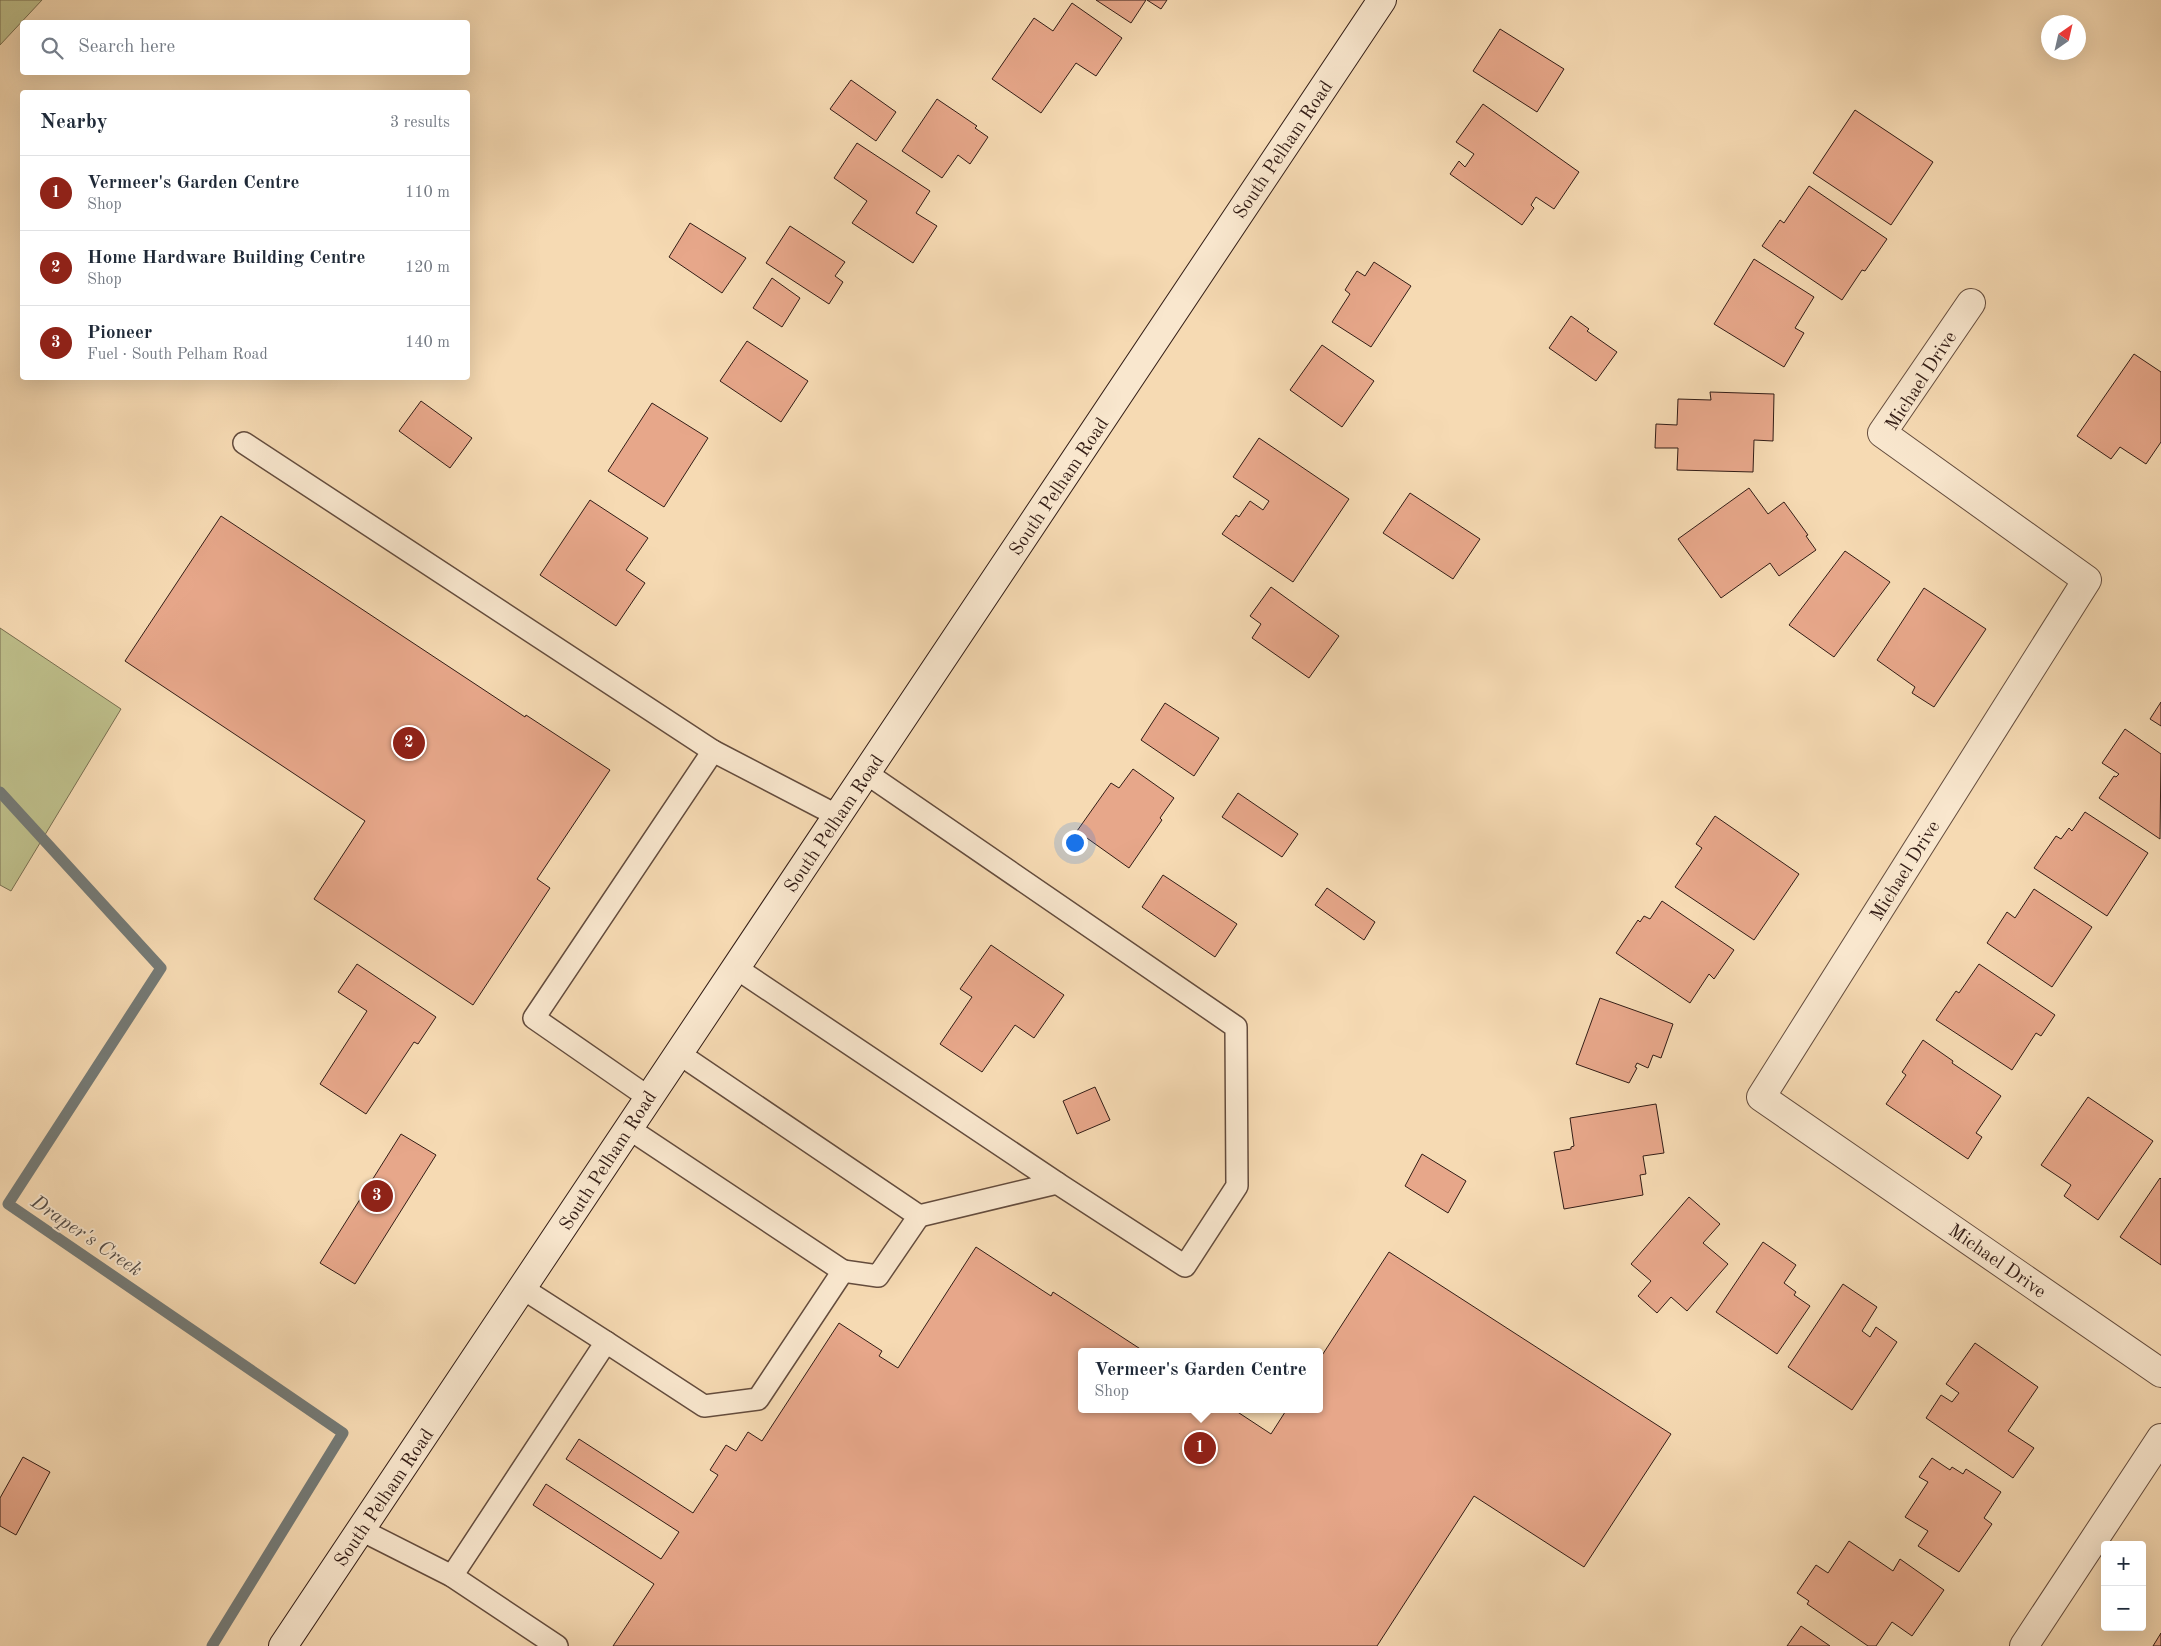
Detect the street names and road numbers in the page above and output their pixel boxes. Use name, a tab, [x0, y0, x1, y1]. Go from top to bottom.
street label: South Pelham Road	[1231, 78, 1337, 223]
street label: Michael Drive	[1883, 328, 1961, 434]
street label: South Pelham Road	[1007, 415, 1113, 560]
street label: South Pelham Road	[782, 752, 888, 897]
street label: Michael Drive	[1868, 818, 1944, 925]
street label: South Pelham Road	[557, 1088, 661, 1234]
street label: Michael Drive	[1944, 1222, 2049, 1302]
street label: South Pelham Road	[332, 1426, 438, 1571]

